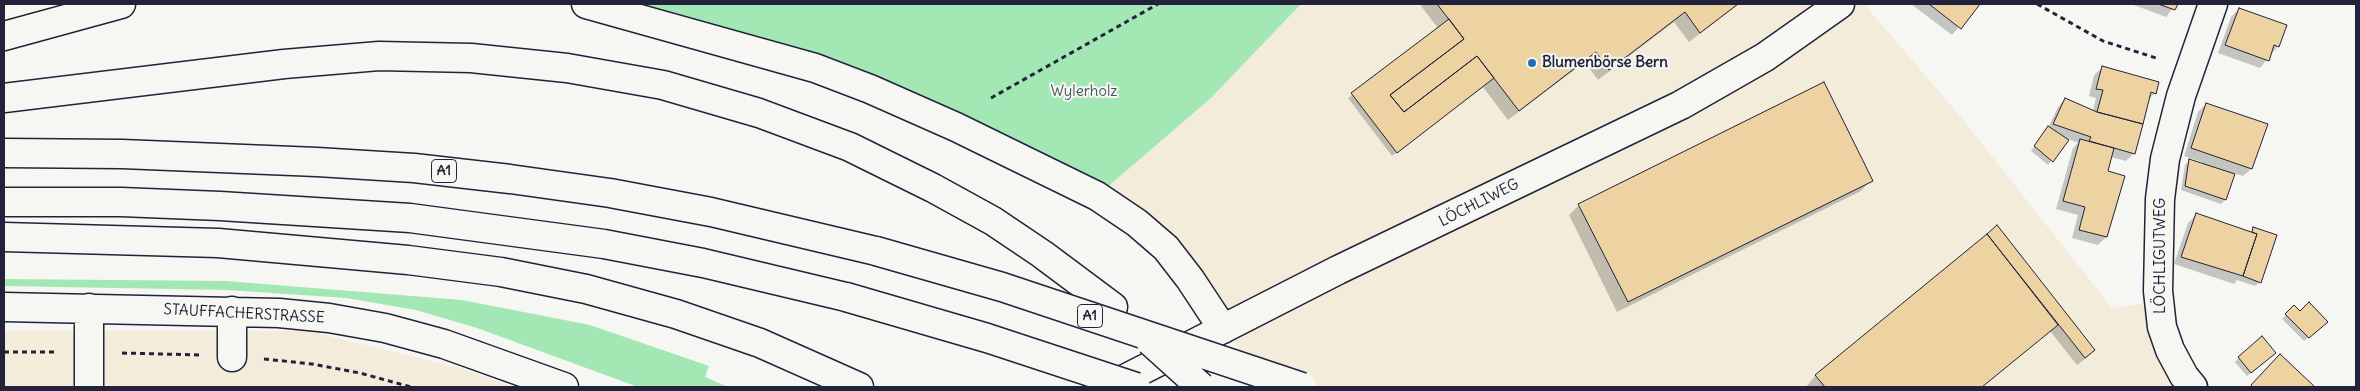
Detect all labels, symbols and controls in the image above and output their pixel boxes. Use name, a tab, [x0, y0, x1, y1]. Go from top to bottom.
place label: Blumenbörse Bern	[1542, 54, 1668, 72]
marker: Blumenbörse Bern	[1526, 57, 1538, 69]
park label: Wylerholz	[1051, 83, 1117, 101]
road number: A1	[432, 160, 456, 182]
street label: LÖCHLIWEG	[1436, 175, 1522, 231]
street label: LÖCHLIGUTWEG	[2152, 198, 2170, 314]
street label: STAUFFACHERSTRASSE	[163, 301, 325, 327]
road number: A1	[1078, 304, 1102, 328]

